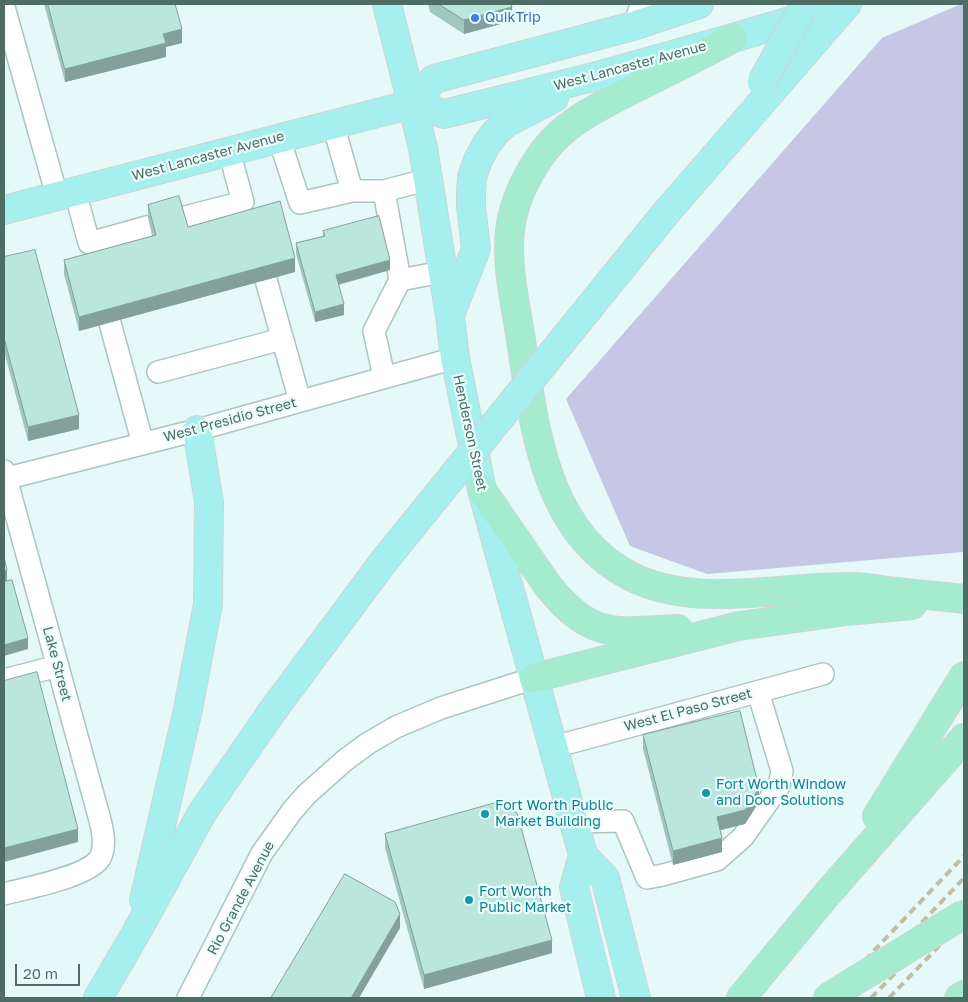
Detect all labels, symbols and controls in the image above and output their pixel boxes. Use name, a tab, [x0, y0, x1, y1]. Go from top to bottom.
place label: QuikTrip	[485, 10, 541, 26]
marker: QuikTrip	[469, 12, 481, 24]
street label: West Lancaster Avenue	[552, 38, 708, 94]
street label: West Lancaster Avenue	[130, 128, 286, 184]
street label: Henderson Street	[449, 373, 491, 493]
street label: West Presidio Street	[162, 394, 298, 446]
street label: Lake Street	[39, 625, 75, 703]
street label: West El Paso Street	[622, 685, 754, 735]
place label: Fort Worth Window and Door Solutions	[716, 777, 846, 810]
marker: Fort Worth Window and Door Solutions	[700, 787, 712, 799]
place label: Fort Worth Public Market Building	[495, 798, 613, 830]
marker: Fort Worth Public Market Building	[479, 808, 491, 820]
street label: Rio Grande Avenue	[204, 838, 278, 958]
place label: Fort Worth Public Market	[479, 884, 571, 916]
marker: Fort Worth Public Market	[463, 894, 475, 906]
scale bar	[18, 954, 82, 986]
text: 20 m	[23, 964, 58, 982]

